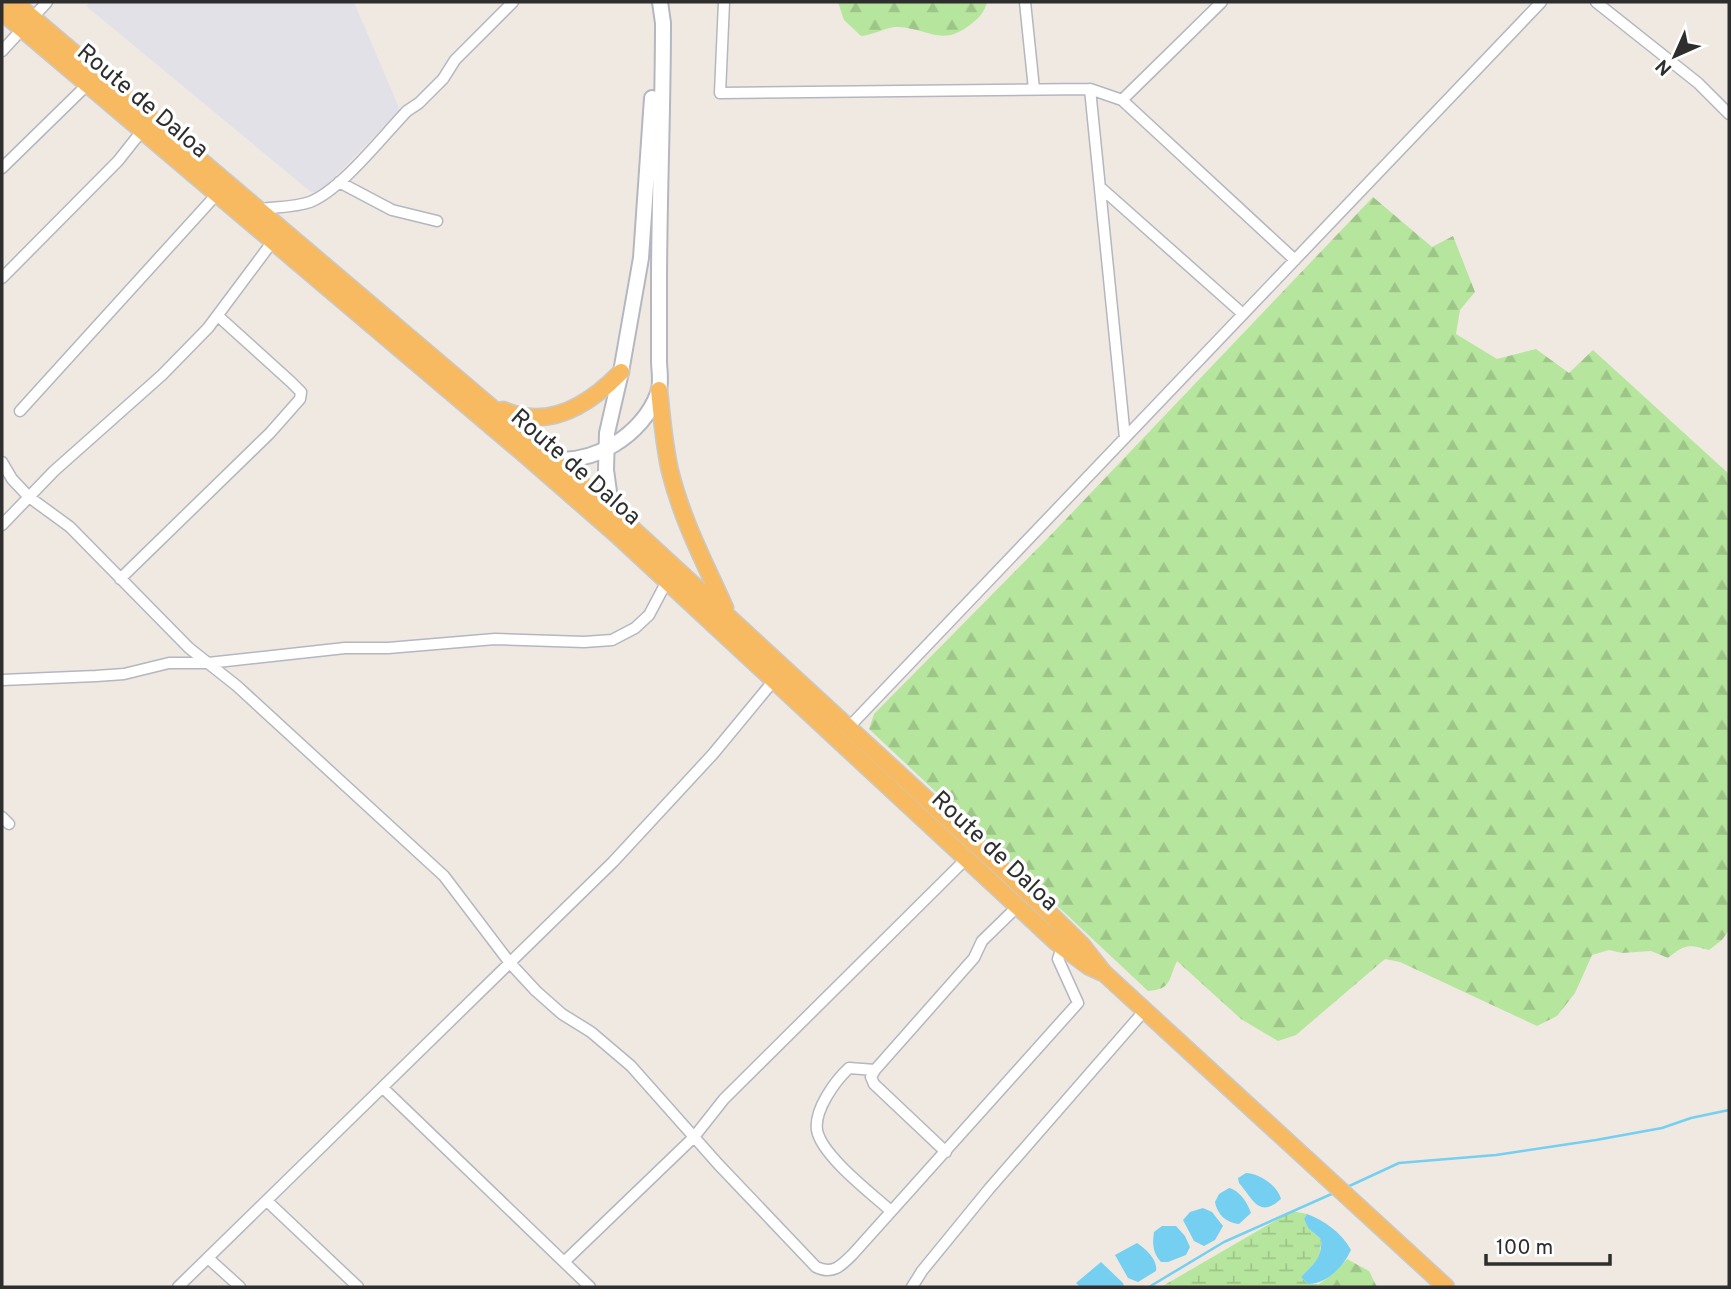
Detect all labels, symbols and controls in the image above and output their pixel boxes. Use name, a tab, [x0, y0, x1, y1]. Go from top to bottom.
north arrow	[1640, 21, 1710, 91]
street label: Route de Daloa	[70, 38, 214, 166]
text: N	[1651, 53, 1678, 80]
street label: Route de Daloa	[504, 403, 646, 533]
street label: Route de Daloa	[924, 785, 1064, 919]
scale bar	[1486, 1222, 1610, 1266]
text: 100 m	[1496, 1235, 1553, 1262]

